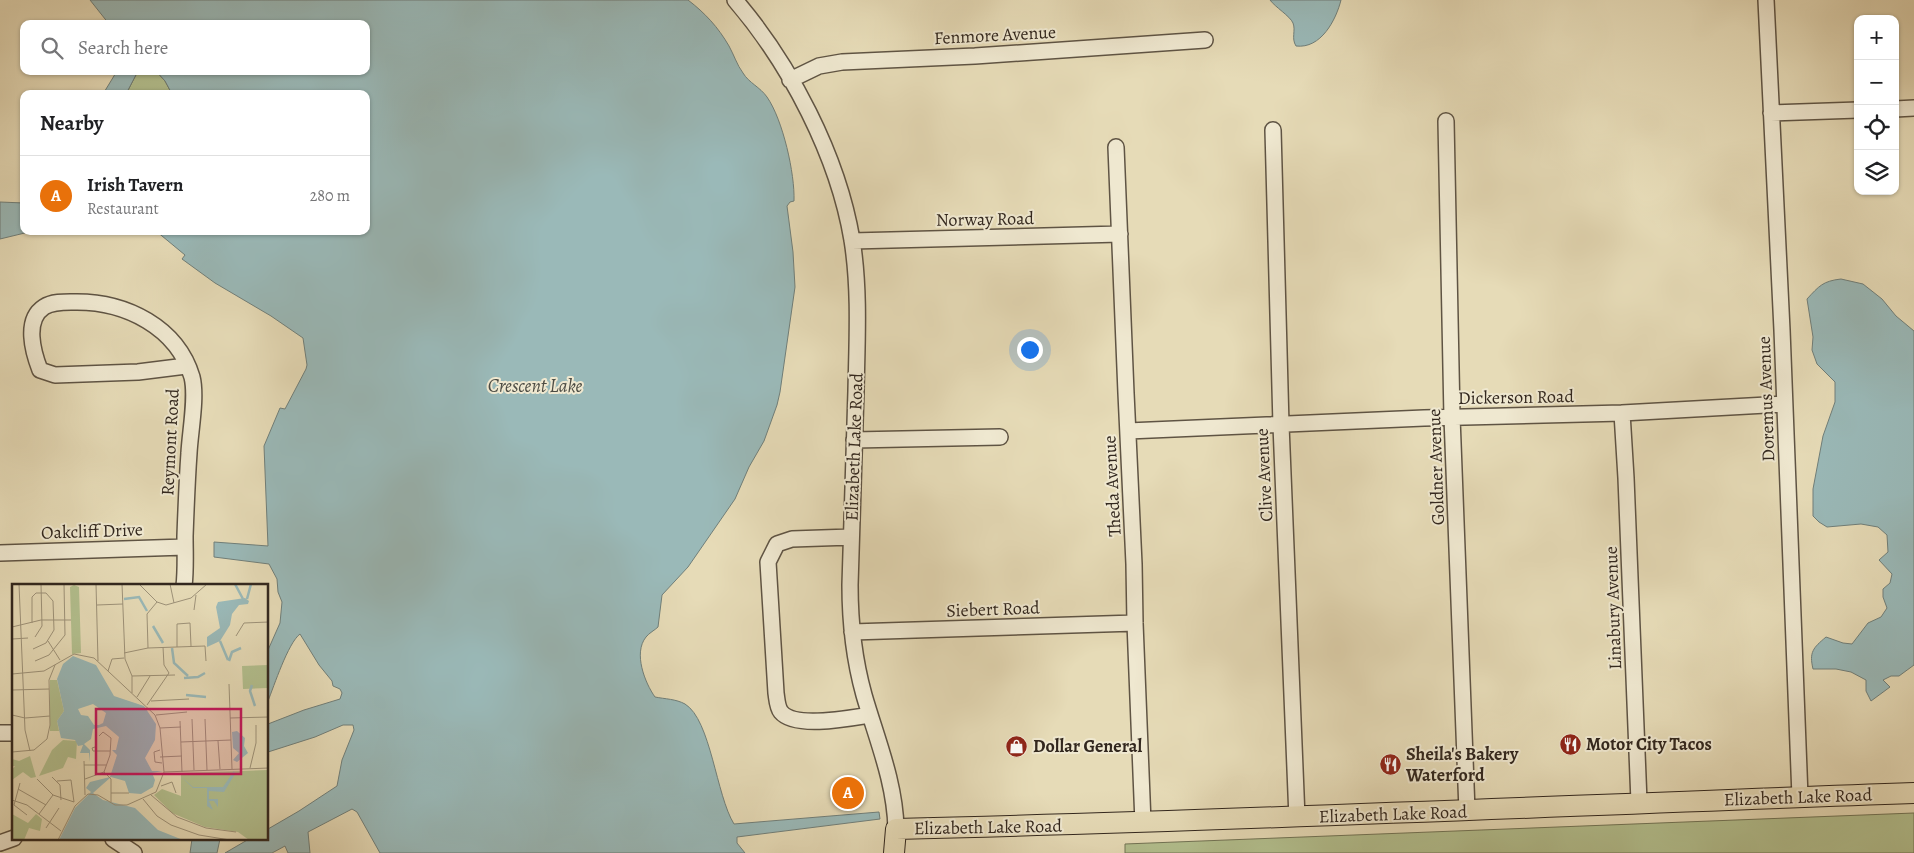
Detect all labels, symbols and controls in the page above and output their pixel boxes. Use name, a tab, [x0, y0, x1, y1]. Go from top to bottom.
map controls	[1854, 15, 1899, 195]
button: +	[1854, 15, 1899, 60]
search box	[20, 20, 370, 75]
street label: Fenmore Avenue	[933, 20, 1057, 50]
icon: search	[38, 34, 66, 62]
text: Search here	[78, 35, 168, 61]
button: −	[1854, 60, 1899, 105]
button: locate	[1854, 105, 1899, 150]
text: Nearby	[40, 109, 103, 137]
button: layers	[1854, 150, 1899, 195]
text: Irish Tavern	[87, 172, 183, 198]
text: A	[51, 185, 61, 207]
text: 280 m	[310, 185, 350, 207]
text: Restaurant	[87, 198, 159, 220]
street label: Norway Road	[936, 206, 1035, 232]
street label: Doremus Avenue	[1752, 336, 1780, 462]
your location	[1017, 337, 1043, 363]
street label: Elizabeth Lake Road	[839, 372, 869, 522]
water label: Crescent Lake	[488, 373, 583, 399]
street label: Dickerson Road	[1458, 384, 1575, 410]
street label: Reymont Road	[155, 387, 185, 496]
street label: Goldner Avenue	[1422, 408, 1450, 526]
street label: Clive Avenue	[1250, 428, 1278, 522]
street label: Theda Avenue	[1097, 435, 1127, 537]
street label: Oakcliff Drive	[41, 517, 143, 545]
street label: Linabury Avenue	[1599, 546, 1627, 670]
inset map	[12, 584, 269, 840]
street label: Siebert Road	[946, 595, 1041, 623]
restaurant icon: Motor City Tacos	[1558, 732, 1582, 756]
place label: Motor City Tacos	[1586, 732, 1712, 756]
shop icon: Dollar General	[1005, 734, 1029, 758]
place label: Dollar General	[1033, 734, 1143, 758]
place label: Sheila's Bakery Waterford	[1405, 742, 1519, 787]
restaurant icon: Sheila's Bakery Waterford	[1378, 752, 1402, 776]
pin: A	[832, 774, 864, 812]
street label: Elizabeth Lake Road	[1723, 782, 1873, 812]
street label: Elizabeth Lake Road	[1318, 799, 1468, 829]
street label: Elizabeth Lake Road	[914, 814, 1063, 840]

